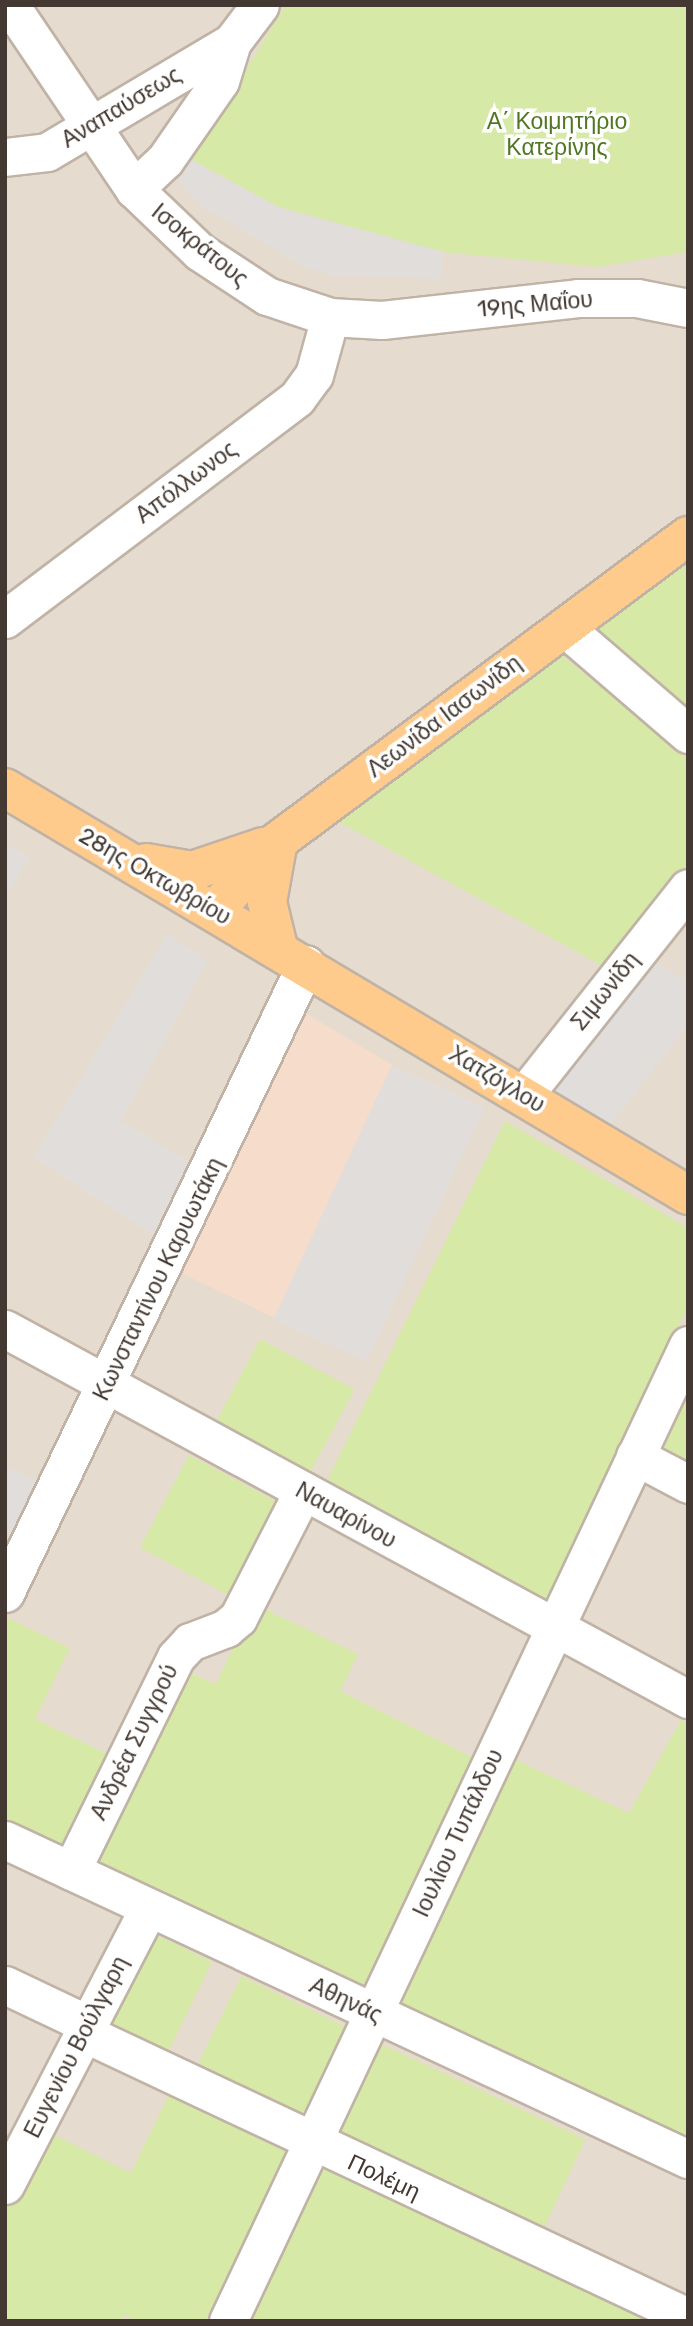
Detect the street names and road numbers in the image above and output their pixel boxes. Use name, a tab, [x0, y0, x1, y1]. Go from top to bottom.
street label: Αναπαύσεως	[56, 61, 186, 153]
street label: Ισοκράτους	[146, 198, 254, 292]
street label: 19ης Μαΐου	[476, 285, 594, 323]
street label: Απόλλωνος	[130, 435, 242, 529]
street label: Λεωνίδα Ιασωνίδη	[361, 649, 527, 783]
street label: 28ης Οκτωβρίου	[74, 821, 236, 931]
street label: Σιμωνίδη	[565, 946, 645, 1036]
street label: Χατζόγλου	[444, 1040, 550, 1118]
street label: Κωνσταντίνου Καρυωτάκη	[87, 1153, 229, 1405]
street label: Ναυαρίνου	[291, 1476, 401, 1554]
street label: Ανδρέα Συγγρού	[84, 1660, 184, 1824]
street label: Ιουλίου Τυπάλδου	[407, 1745, 509, 1921]
street label: Ευγενίου Βούλγαρη	[18, 1952, 134, 2142]
street label: Αθηνάς	[305, 1971, 387, 2029]
street label: Πολέμη	[343, 2148, 425, 2206]

